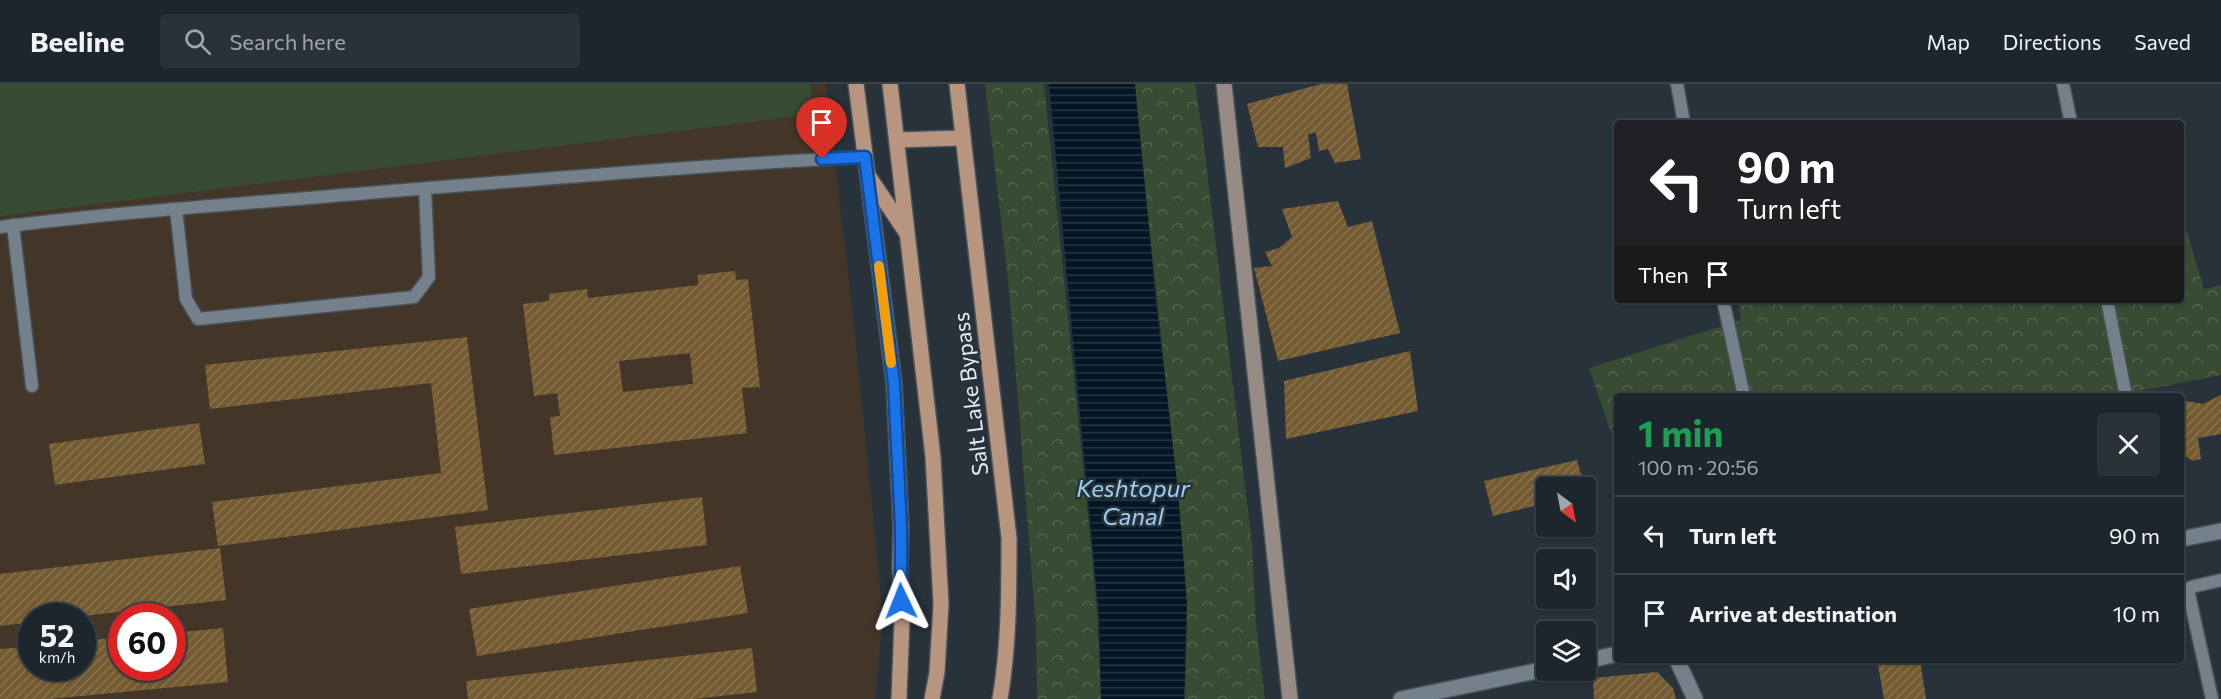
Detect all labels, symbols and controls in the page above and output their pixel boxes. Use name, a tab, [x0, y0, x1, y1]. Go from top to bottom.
search box	[160, 14, 580, 68]
text: Beeline	[30, 24, 124, 58]
icon: search	[181, 25, 214, 58]
text: Search here	[229, 28, 346, 55]
text: Map	[1927, 29, 1970, 54]
text: Directions	[2003, 29, 2101, 54]
text: Saved	[2134, 29, 2191, 54]
pin	[796, 97, 847, 159]
icon: arrive	[805, 106, 838, 139]
text: 90 m	[1737, 140, 1836, 192]
icon: left	[1638, 144, 1716, 222]
text: Turn left	[1737, 192, 1841, 225]
icon: arrive	[1701, 258, 1734, 291]
text: Then	[1638, 261, 1689, 288]
street label: Salt Lake Bypass	[947, 311, 993, 477]
text: 1 min	[1638, 410, 1723, 454]
button: close	[2097, 413, 2160, 476]
text: 100 m · 20:56	[1638, 455, 1759, 479]
water label: Keshtopur Canal	[1076, 473, 1191, 530]
north arrow	[1536, 477, 1596, 537]
map controls	[1536, 477, 1596, 681]
icon: left	[1638, 519, 1671, 552]
text: Turn left	[1689, 522, 1776, 549]
text: 90 m	[2109, 522, 2160, 549]
button: sound	[1536, 549, 1596, 609]
position arrow	[869, 569, 933, 633]
icon: arrive	[1638, 597, 1671, 630]
text: Arrive at destination	[1689, 600, 1897, 627]
text: 10 m	[2113, 600, 2160, 627]
speed limit sign: 60	[108, 603, 186, 681]
text: 52	[40, 616, 74, 653]
button: layers	[1536, 621, 1596, 681]
text: km/h	[39, 648, 75, 666]

